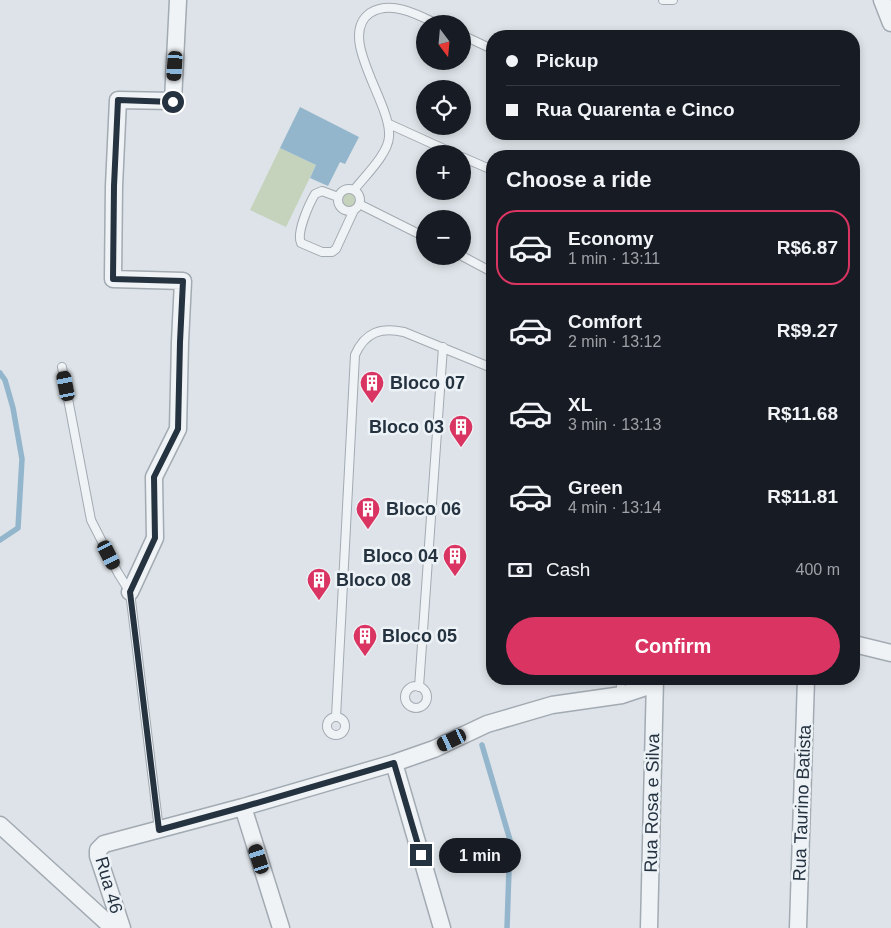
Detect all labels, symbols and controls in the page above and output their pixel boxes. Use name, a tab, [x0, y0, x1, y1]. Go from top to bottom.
north arrow	[416, 15, 471, 70]
map controls	[416, 15, 471, 265]
text: Pickup	[536, 50, 598, 71]
car	[166, 51, 183, 81]
button: locate	[416, 80, 471, 135]
route start	[162, 91, 184, 113]
text: Rua Quarenta e Cinco	[536, 99, 735, 120]
button: +	[416, 145, 471, 200]
text: Choose a ride	[506, 167, 651, 192]
button: −	[416, 210, 471, 265]
icon: car	[508, 225, 553, 270]
text: Economy	[568, 228, 654, 249]
text: R$6.87	[777, 237, 838, 258]
text: 1 min · 13:11	[568, 250, 660, 267]
icon: car	[508, 308, 553, 353]
text: Comfort	[568, 311, 642, 332]
text: R$9.27	[777, 320, 838, 341]
text: 2 min · 13:12	[568, 333, 661, 350]
car	[55, 370, 76, 402]
building icon: Bloco 07	[359, 370, 385, 404]
place label: Bloco 07	[390, 373, 465, 393]
icon: car	[508, 391, 553, 436]
text: XL	[568, 394, 592, 415]
text: R$11.68	[767, 403, 838, 424]
building icon: Bloco 03	[448, 414, 474, 448]
text: 3 min · 13:13	[568, 416, 661, 433]
place label: Bloco 03	[369, 417, 444, 437]
icon: car	[508, 474, 553, 519]
text: Green	[568, 477, 623, 498]
text: R$11.81	[767, 486, 838, 507]
building icon: Bloco 06	[355, 496, 381, 530]
place label: Bloco 06	[386, 499, 461, 519]
text: 4 min · 13:14	[568, 499, 661, 516]
car	[95, 538, 122, 572]
building icon: Bloco 04	[442, 543, 468, 577]
place label: Bloco 04	[363, 546, 438, 566]
icon: cash	[506, 556, 534, 584]
text: Cash	[546, 559, 590, 580]
text: 400 m	[796, 561, 840, 578]
building icon: Bloco 08	[306, 567, 332, 601]
place label: Bloco 08	[336, 570, 411, 590]
button: Confirm	[506, 617, 840, 675]
building icon: Bloco 05	[352, 623, 378, 657]
place label: Bloco 05	[382, 626, 457, 646]
street label: Rua Taurino Batista	[789, 723, 815, 882]
car	[435, 727, 468, 753]
street label: Rua Rosa e Silva	[641, 732, 663, 873]
callout: 1 min	[438, 838, 521, 872]
car	[247, 842, 270, 876]
route end	[410, 844, 432, 866]
text: 1 min	[459, 847, 501, 864]
street label: Rua 46	[91, 854, 127, 916]

